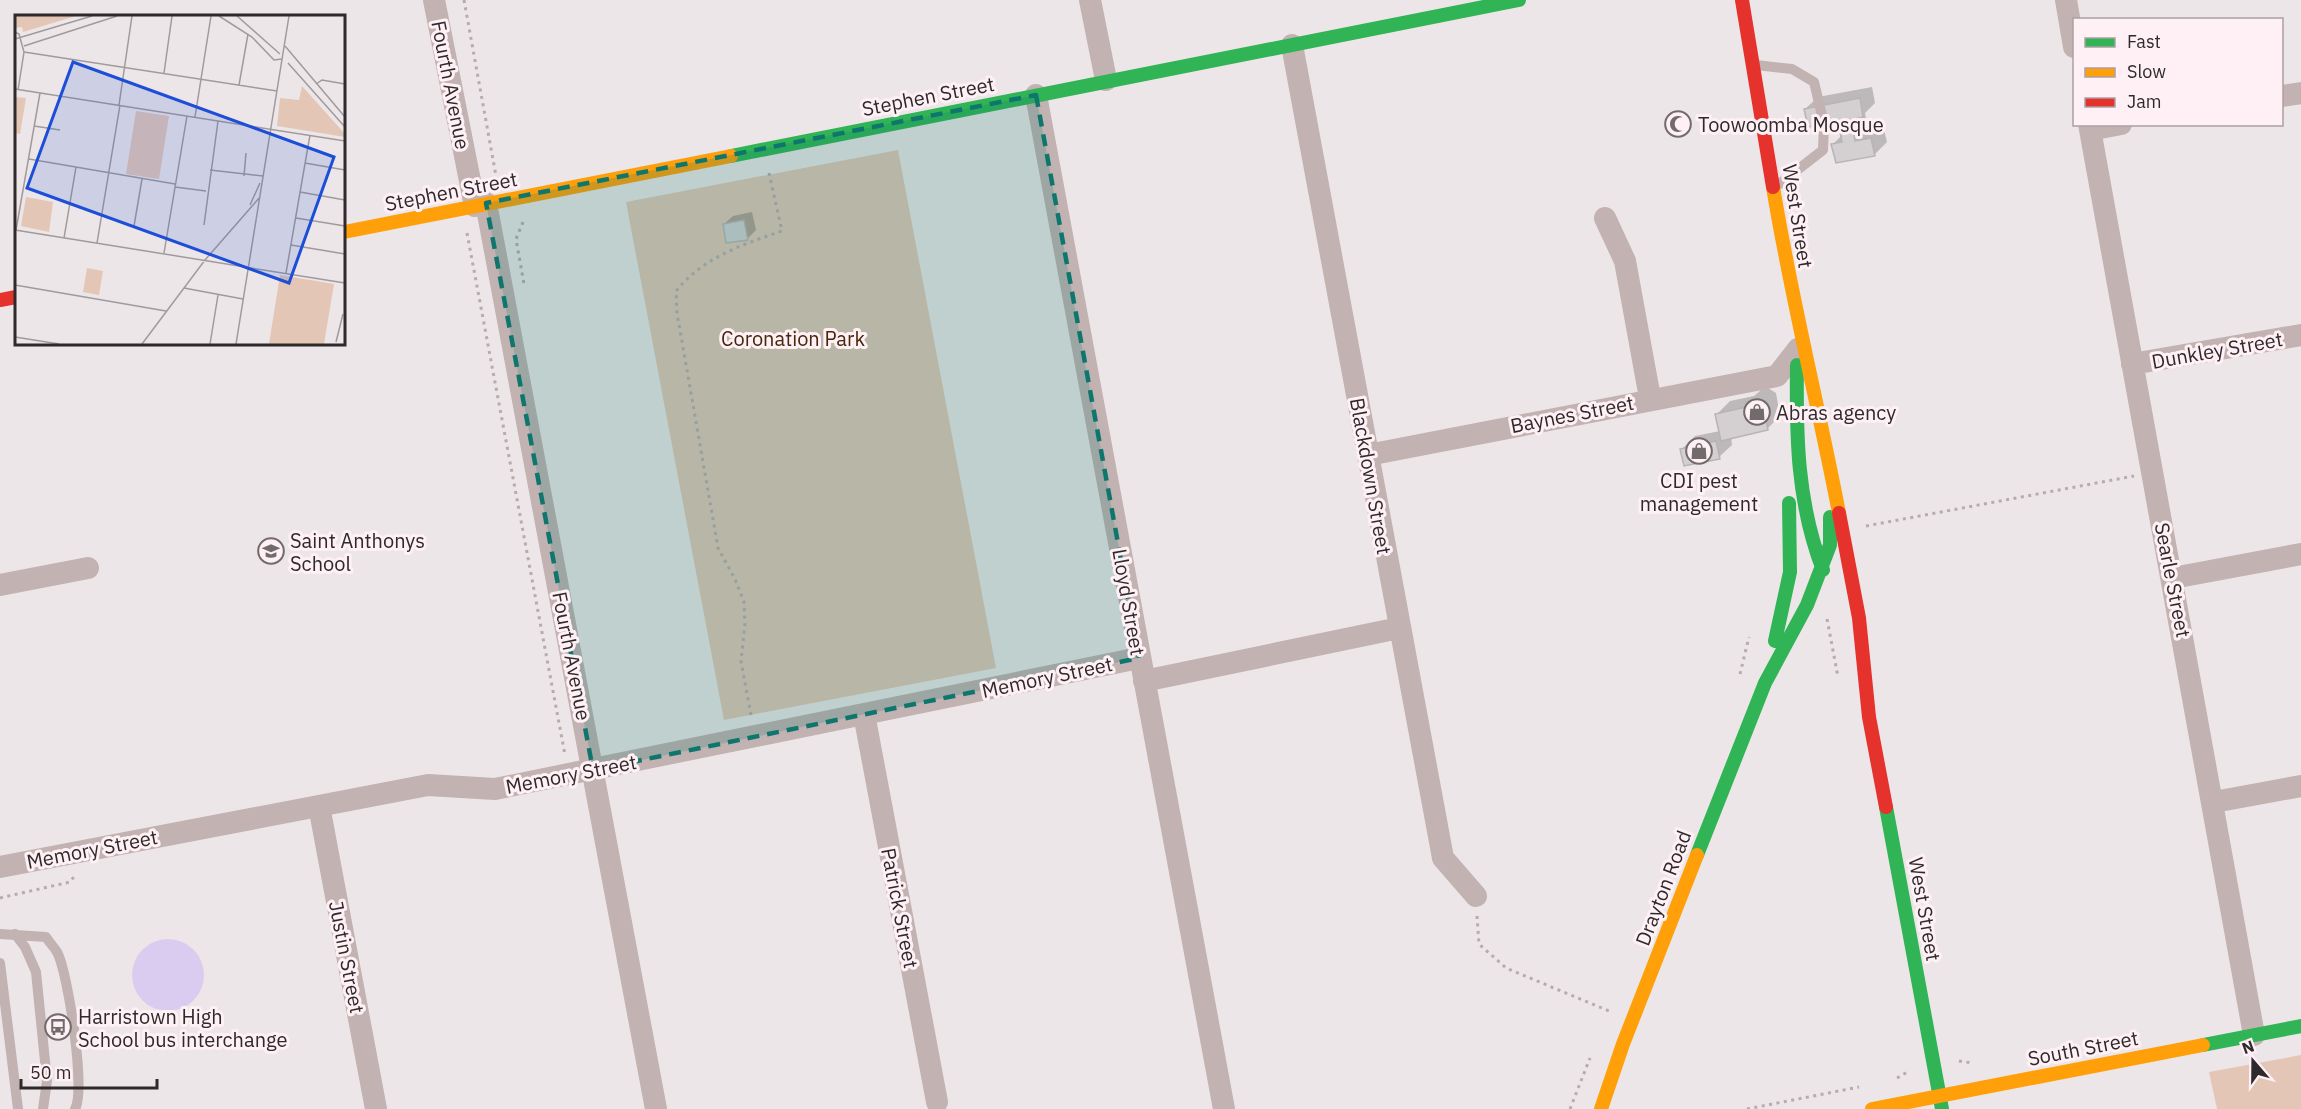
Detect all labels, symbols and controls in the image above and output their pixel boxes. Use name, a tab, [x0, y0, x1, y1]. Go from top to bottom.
inset map	[15, 15, 345, 345]
street label: Fourth Avenue	[425, 18, 477, 152]
legend	[2073, 18, 2283, 126]
text: Fast	[2127, 30, 2161, 53]
text: Slow	[2127, 60, 2166, 83]
street label: Stephen Street	[859, 70, 997, 122]
text: Jam	[2127, 90, 2162, 113]
mosque icon: Toowoomba Mosque	[1663, 109, 1693, 139]
place label: Toowoomba Mosque	[1698, 111, 1884, 138]
street label: West Street	[1776, 162, 1820, 270]
street label: Stephen Street	[382, 165, 520, 217]
park label: Coronation Park	[721, 325, 865, 352]
street label: Dunkley Street	[2149, 325, 2285, 375]
street label: Baynes Street	[1508, 389, 1636, 439]
street label: Blackdown Street	[1344, 396, 1398, 556]
shop icon: Abras agency	[1742, 397, 1772, 427]
place label: Abras agency	[1776, 399, 1896, 426]
shop icon: CDI pest management	[1684, 436, 1714, 466]
place label: CDI pest management	[1640, 467, 1758, 517]
street label: Searle Street	[2149, 520, 2197, 640]
place label: Saint Anthonys School	[290, 527, 425, 577]
school or university icon: Saint Anthonys School	[256, 536, 286, 566]
street label: Lloyd Street	[1106, 547, 1152, 657]
street label: Fourth Avenue	[546, 589, 598, 723]
street label: Memory Street	[979, 650, 1115, 704]
street label: Memory Street	[503, 748, 639, 800]
street label: Memory Street	[24, 823, 160, 875]
street label: Drayton Road	[1629, 826, 1697, 950]
street label: Patrick Street	[875, 845, 925, 971]
street label: West Street	[1903, 855, 1947, 963]
street label: Justin Street	[323, 898, 371, 1016]
place label: Harristown High School bus interchange	[78, 1003, 287, 1053]
bus stop icon: Harristown High School bus interchange	[43, 1012, 73, 1042]
street label: South Street	[2025, 1024, 2141, 1072]
north arrow	[2223, 1031, 2283, 1091]
text: N	[2239, 1036, 2257, 1058]
scale bar	[21, 1052, 158, 1090]
text: 50 m	[30, 1061, 72, 1084]

